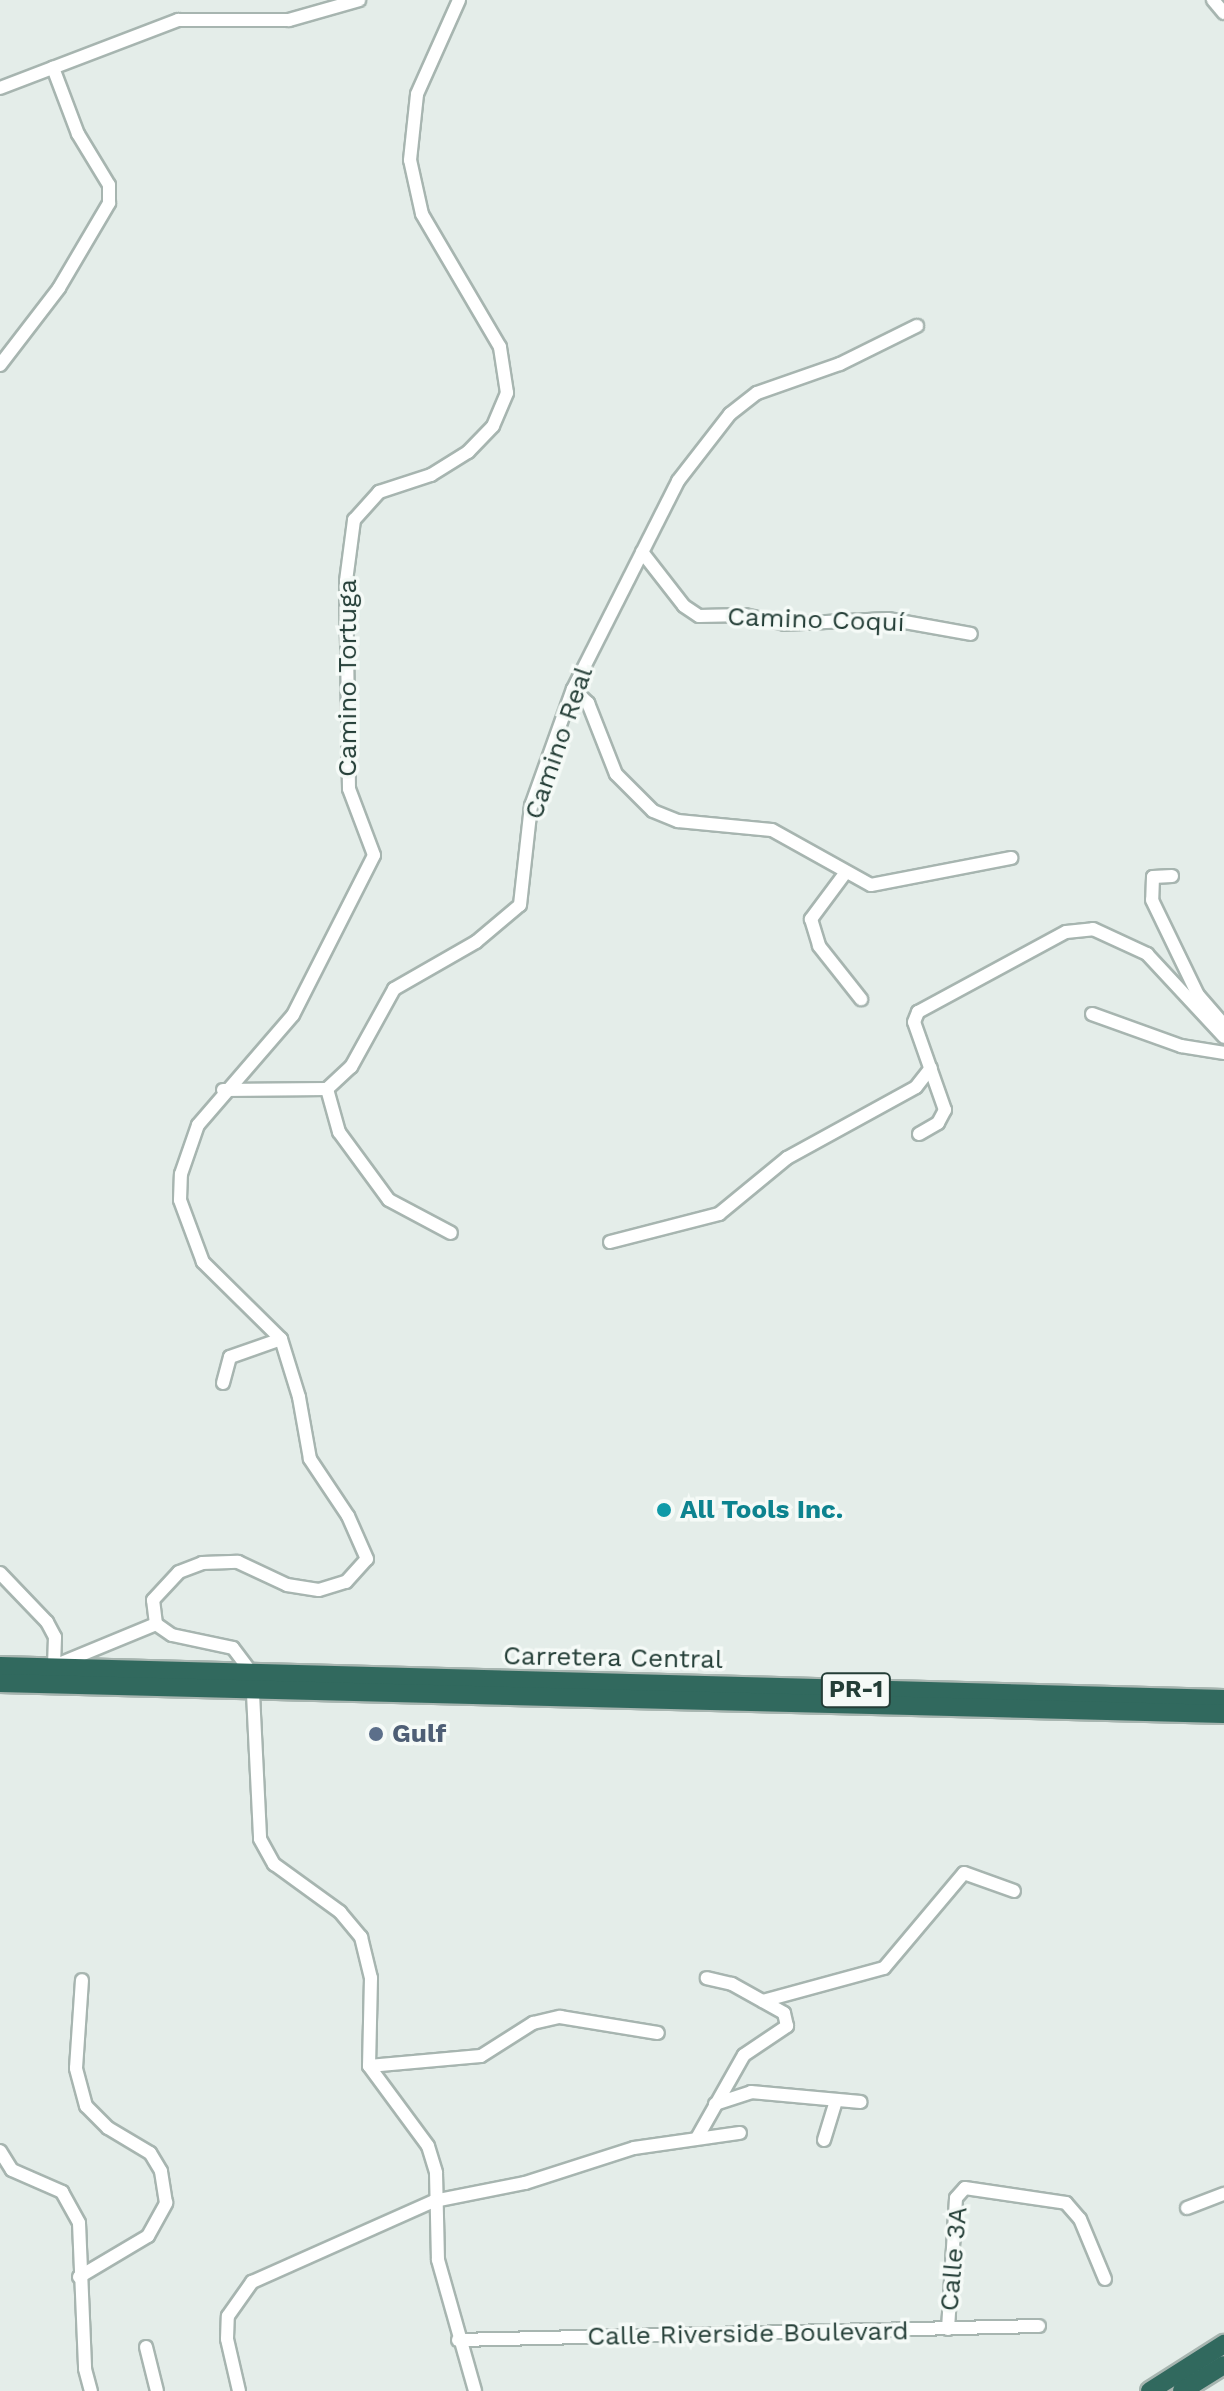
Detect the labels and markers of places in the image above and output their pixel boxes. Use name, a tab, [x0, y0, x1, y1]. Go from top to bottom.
place label: All Tools Inc.	[680, 1494, 844, 1526]
marker: All Tools Inc.	[655, 1501, 673, 1519]
place label: Gulf	[392, 1718, 446, 1750]
marker: Gulf	[367, 1725, 385, 1743]

